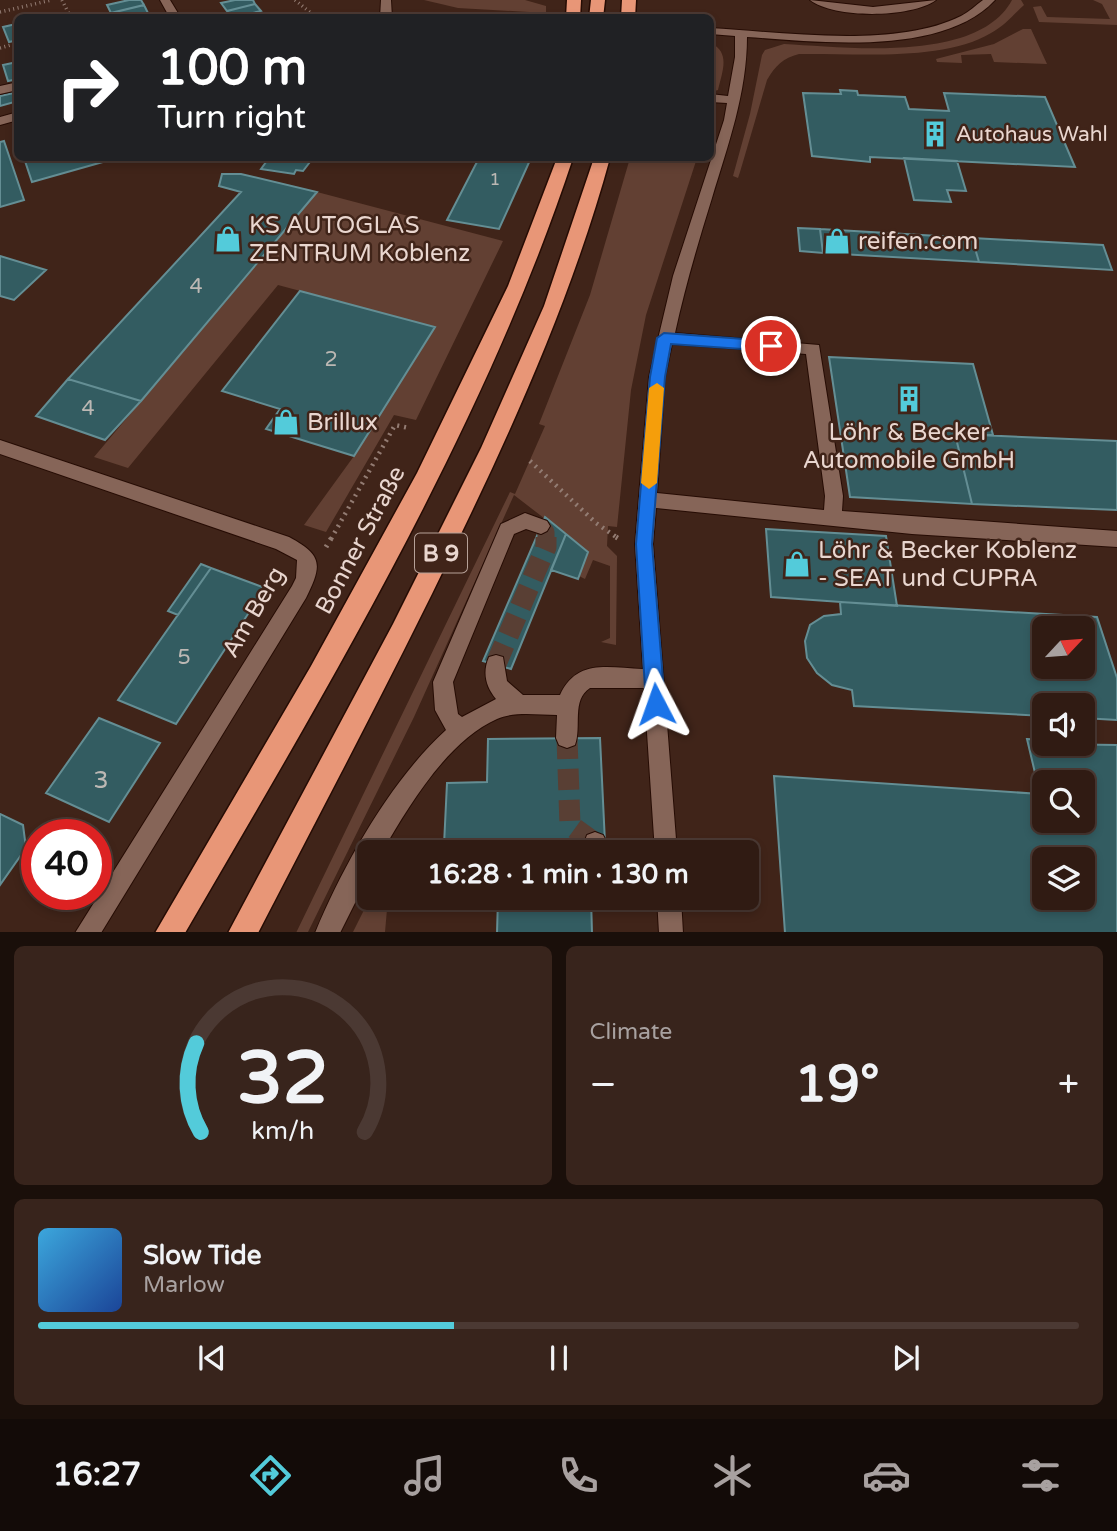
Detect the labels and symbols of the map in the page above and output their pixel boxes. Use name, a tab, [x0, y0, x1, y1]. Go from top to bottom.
building icon: Autohaus Wahl	[920, 119, 950, 149]
place label: Autohaus Wahl	[956, 122, 1108, 147]
house number: 1	[489, 168, 501, 190]
place label: KS AUTOGLAS ZENTRUM Koblenz	[249, 211, 470, 268]
shop icon: KS AUTOGLAS ZENTRUM Koblenz	[213, 224, 243, 254]
shop icon: reifen.com	[822, 226, 852, 256]
place label: reifen.com	[858, 227, 978, 256]
house number: 4	[189, 274, 203, 299]
pin	[741, 316, 801, 376]
house number: 2	[324, 347, 338, 372]
building icon: Löhr & Becker Automobile GmbH	[894, 384, 924, 414]
house number: 4	[81, 396, 95, 421]
shop icon: Brillux	[271, 407, 301, 437]
place label: Brillux	[307, 408, 378, 437]
place label: Löhr & Becker Automobile GmbH	[803, 418, 1015, 475]
street label: Bonner Straße	[309, 461, 412, 619]
road number: B 9	[415, 534, 467, 572]
place label: Löhr & Becker Koblenz - SEAT und CUPRA	[818, 536, 1077, 593]
shop icon: Löhr & Becker Koblenz - SEAT und CUPRA	[782, 549, 812, 579]
street label: Am Berg	[216, 562, 291, 663]
north arrow	[1032, 616, 1096, 679]
house number: 5	[177, 645, 191, 670]
position arrow	[619, 667, 693, 741]
house number: 3	[93, 766, 109, 795]
speed limit sign: 40	[21, 819, 112, 910]

